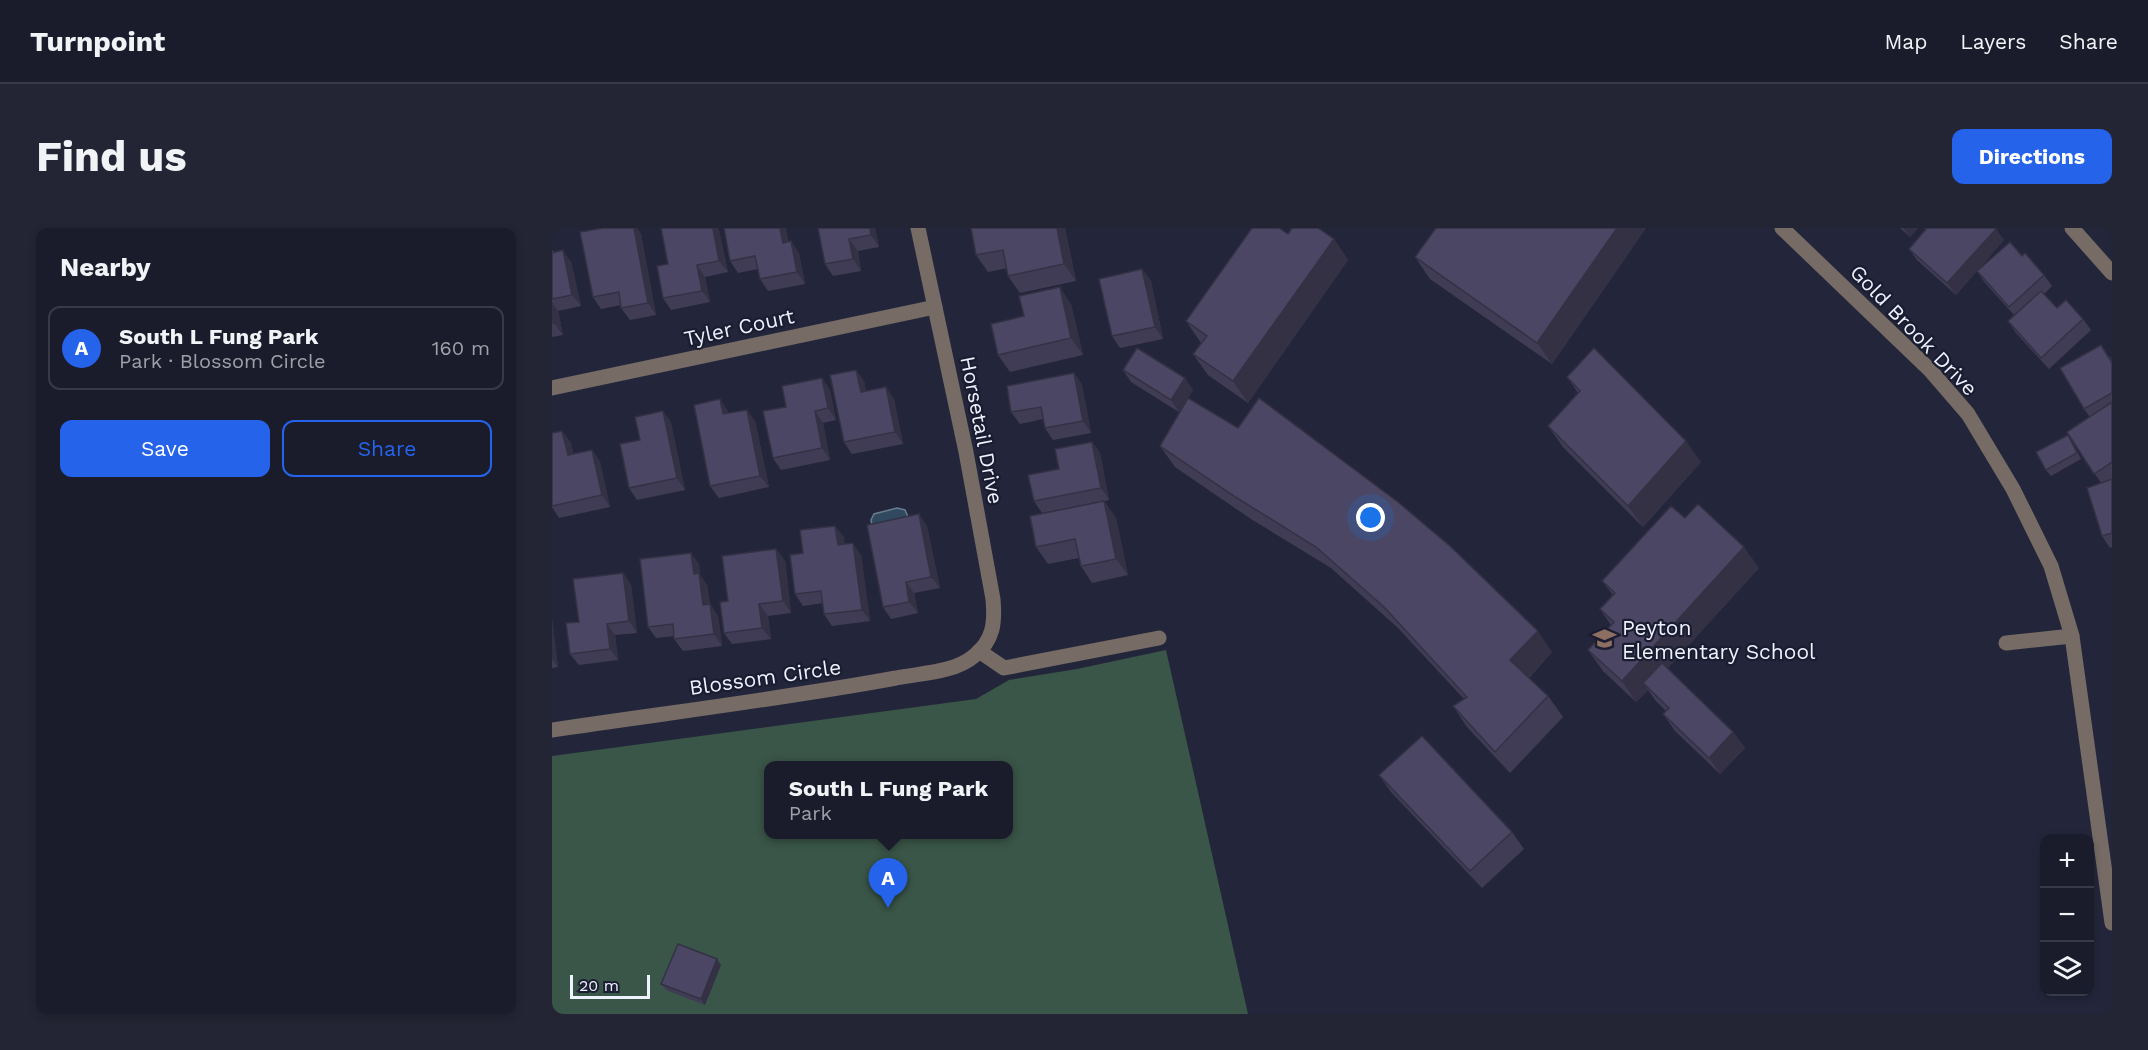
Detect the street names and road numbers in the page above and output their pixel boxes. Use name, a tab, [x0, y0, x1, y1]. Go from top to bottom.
street label: Gold Brook Drive	[1845, 259, 1983, 401]
street label: Tyler Court	[681, 303, 797, 351]
street label: Horsetail Drive	[955, 354, 1009, 506]
street label: Blossom Circle	[687, 654, 843, 700]

